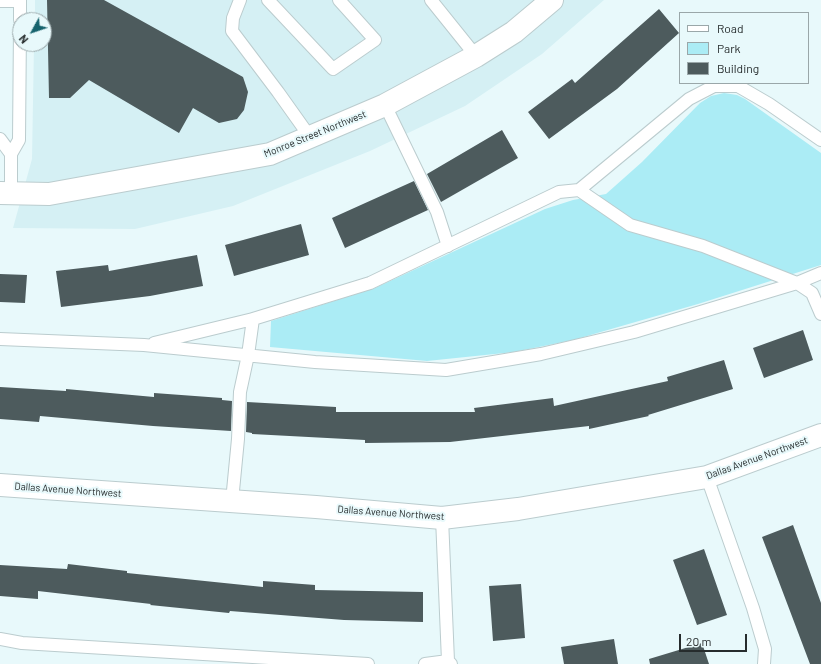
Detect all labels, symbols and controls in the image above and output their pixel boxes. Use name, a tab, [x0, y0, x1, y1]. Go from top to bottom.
north arrow	[12, 12, 52, 52]
legend	[679, 12, 809, 84]
text: Road	[717, 21, 744, 35]
text: N	[16, 32, 31, 46]
text: Park	[717, 41, 741, 55]
text: Building	[717, 61, 759, 75]
street label: Monroe Street Northwest	[262, 108, 368, 160]
street label: Dallas Avenue Northwest	[705, 434, 809, 482]
street label: Dallas Avenue Northwest	[14, 480, 122, 500]
street label: Dallas Avenue Northwest	[337, 503, 445, 523]
scale bar	[681, 626, 749, 652]
text: 20 m	[686, 634, 712, 648]

